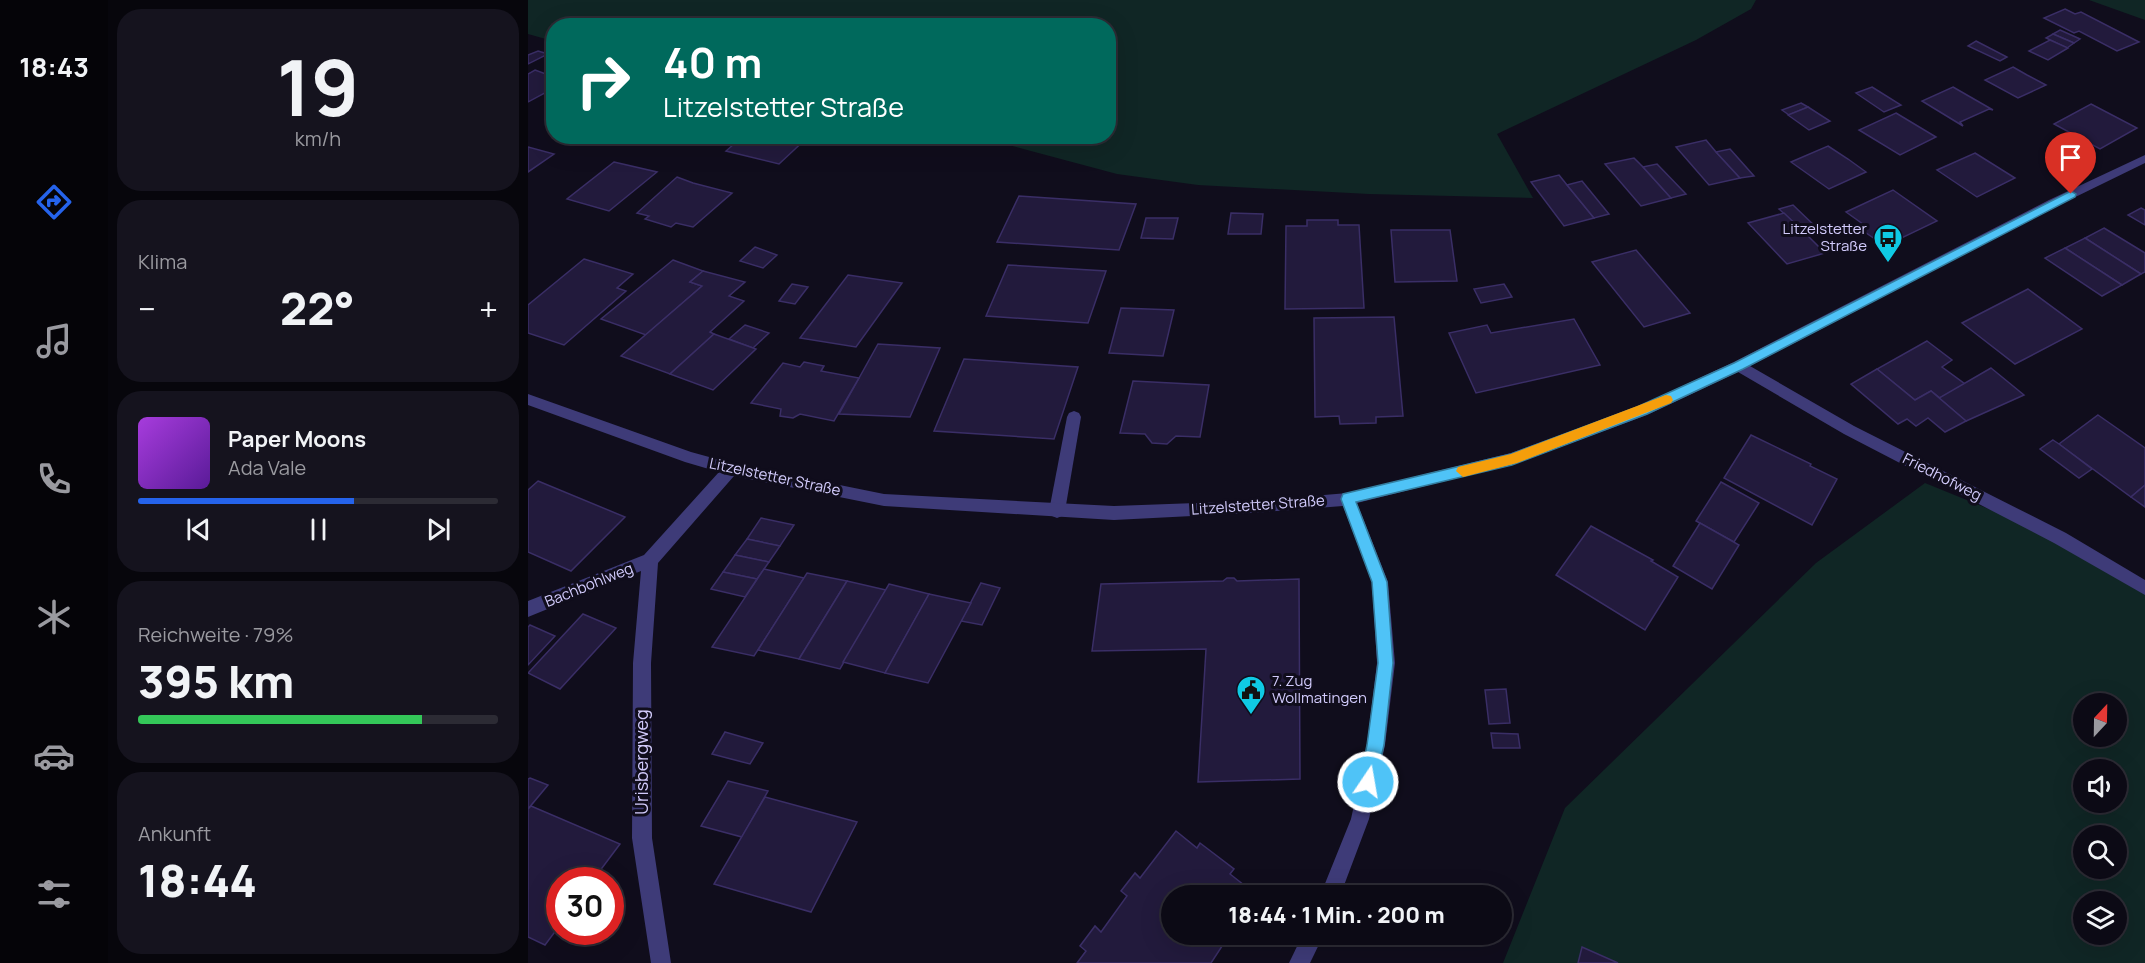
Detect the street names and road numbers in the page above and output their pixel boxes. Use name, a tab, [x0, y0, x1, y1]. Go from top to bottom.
street label: Friedhofweg	[1899, 448, 1985, 505]
street label: Litzelstetter Straße	[707, 452, 843, 501]
street label: Litzelstetter Straße	[1190, 489, 1326, 520]
street label: Bachbohlweg	[541, 557, 636, 612]
street label: Urisbergweg	[629, 709, 653, 815]

